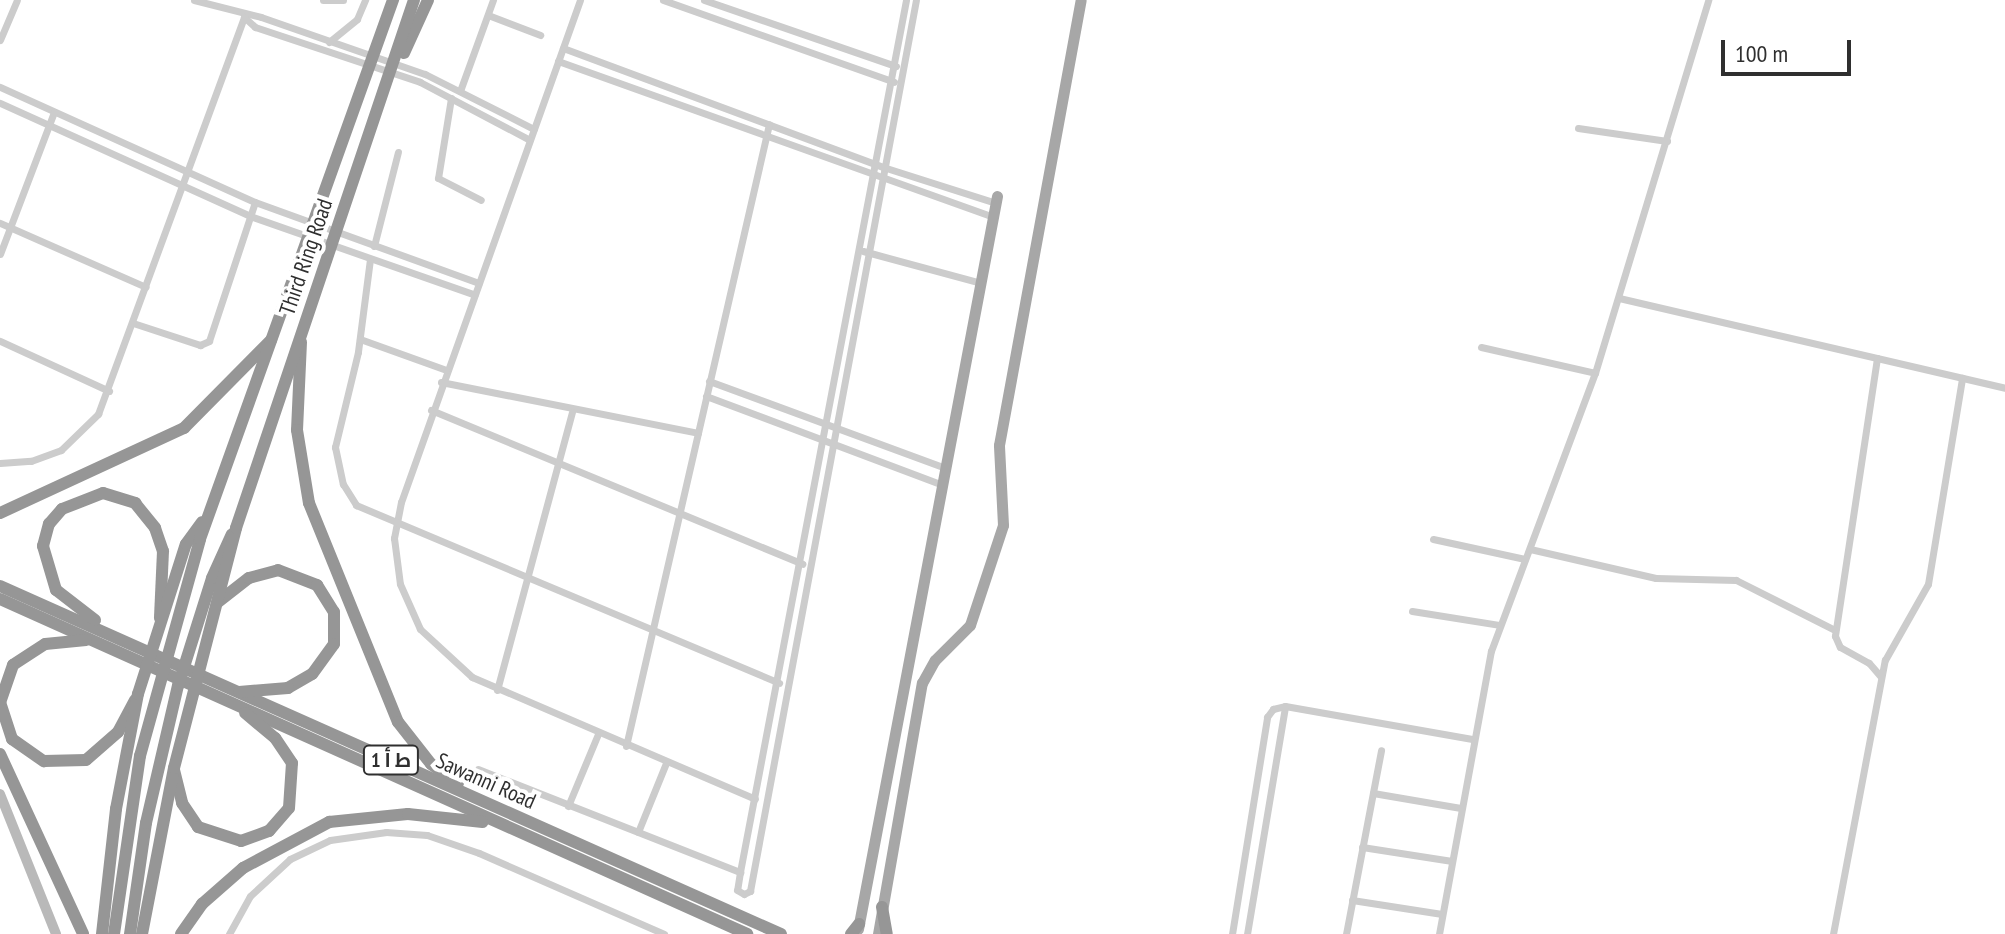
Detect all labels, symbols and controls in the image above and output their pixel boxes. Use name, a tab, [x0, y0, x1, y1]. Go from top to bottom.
scale bar	[1725, 24, 1855, 74]
text: 100 m	[1735, 38, 1788, 69]
street label: Third Ring Road	[274, 195, 338, 319]
road number: ط أ 1	[361, 744, 421, 776]
street label: Sawanni Road	[432, 747, 540, 815]

